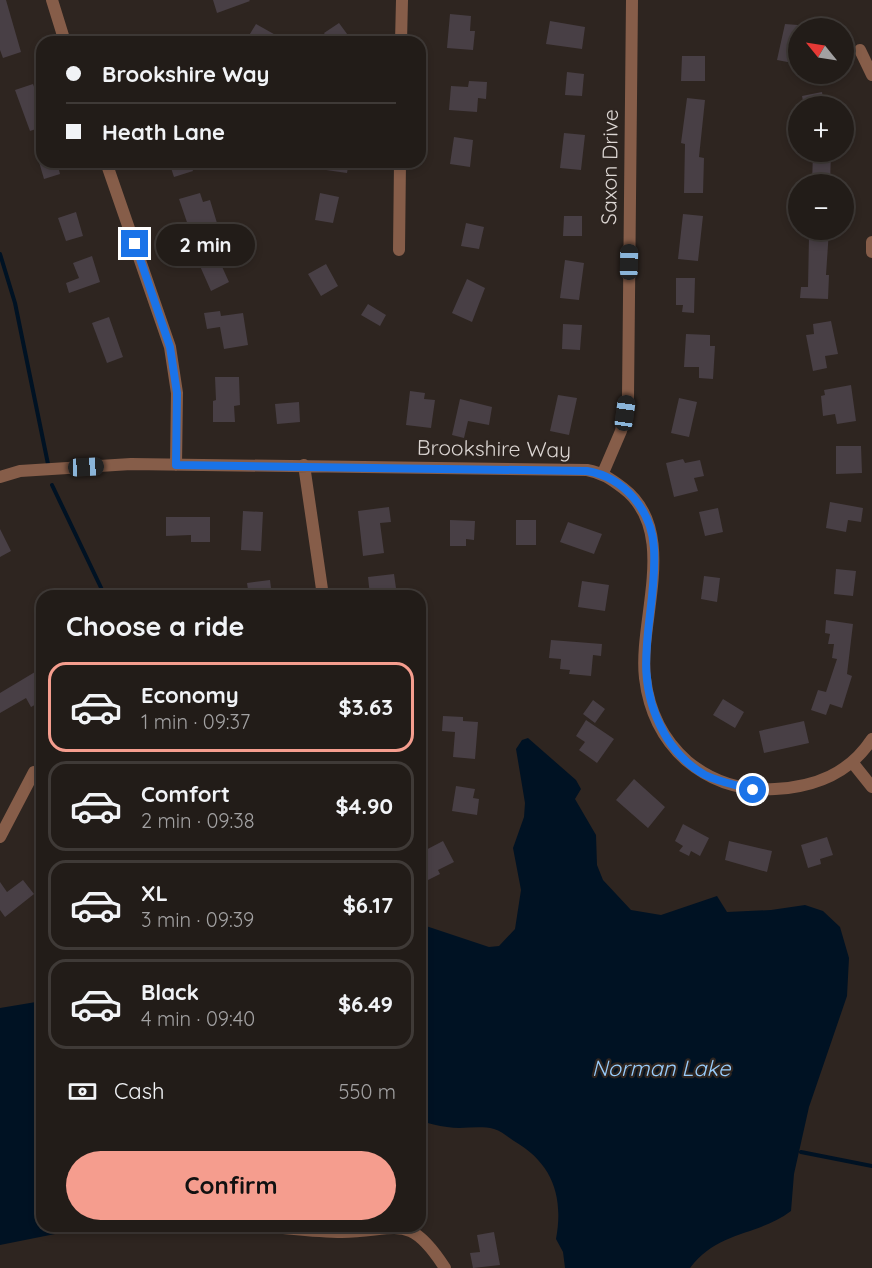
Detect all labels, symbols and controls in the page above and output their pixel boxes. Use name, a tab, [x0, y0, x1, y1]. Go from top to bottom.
north arrow	[788, 18, 854, 84]
map controls	[788, 18, 854, 240]
text: Brookshire Way	[102, 60, 270, 88]
button: +	[788, 96, 854, 162]
street label: Saxon Drive	[595, 109, 623, 225]
text: Heath Lane	[102, 118, 225, 146]
button: −	[788, 174, 854, 240]
callout: 2 min	[156, 223, 255, 265]
route end	[121, 230, 148, 257]
text: 2 min	[179, 232, 232, 257]
car	[620, 244, 638, 280]
car	[614, 394, 636, 432]
street label: Brookshire Way	[417, 434, 571, 462]
car	[68, 457, 104, 477]
text: Choose a ride	[66, 609, 244, 643]
icon: car	[69, 680, 123, 734]
text: Economy	[141, 681, 239, 709]
text: $3.63	[339, 693, 393, 721]
text: 1 min · 09:37	[141, 709, 250, 734]
route start	[739, 776, 766, 803]
icon: car	[69, 779, 123, 833]
text: Comfort	[141, 780, 230, 808]
text: $4.90	[335, 792, 393, 820]
text: 2 min · 09:38	[141, 808, 255, 833]
icon: car	[69, 878, 123, 932]
text: XL	[141, 879, 168, 907]
text: $6.17	[343, 891, 393, 919]
text: 3 min · 09:39	[141, 907, 254, 932]
icon: car	[69, 977, 123, 1031]
text: Black	[141, 978, 199, 1006]
text: $6.49	[338, 990, 393, 1018]
text: 4 min · 09:40	[141, 1006, 255, 1031]
water label: Norman Lake	[592, 1054, 732, 1082]
icon: cash	[66, 1075, 99, 1108]
text: Cash	[114, 1077, 165, 1105]
text: 550 m	[339, 1079, 396, 1104]
button: Confirm	[66, 1151, 396, 1220]

